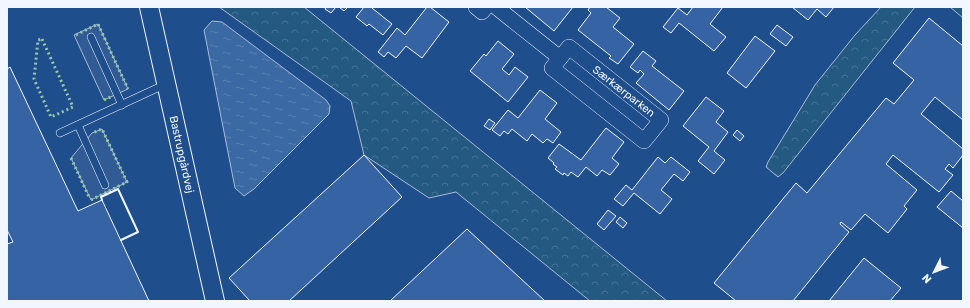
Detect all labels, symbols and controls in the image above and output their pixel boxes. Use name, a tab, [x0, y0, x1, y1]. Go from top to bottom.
street label: Særkærparken	[590, 63, 657, 120]
street label: Bastrupgårdvej	[167, 115, 197, 195]
north arrow	[914, 252, 954, 292]
text: N	[919, 271, 934, 286]

